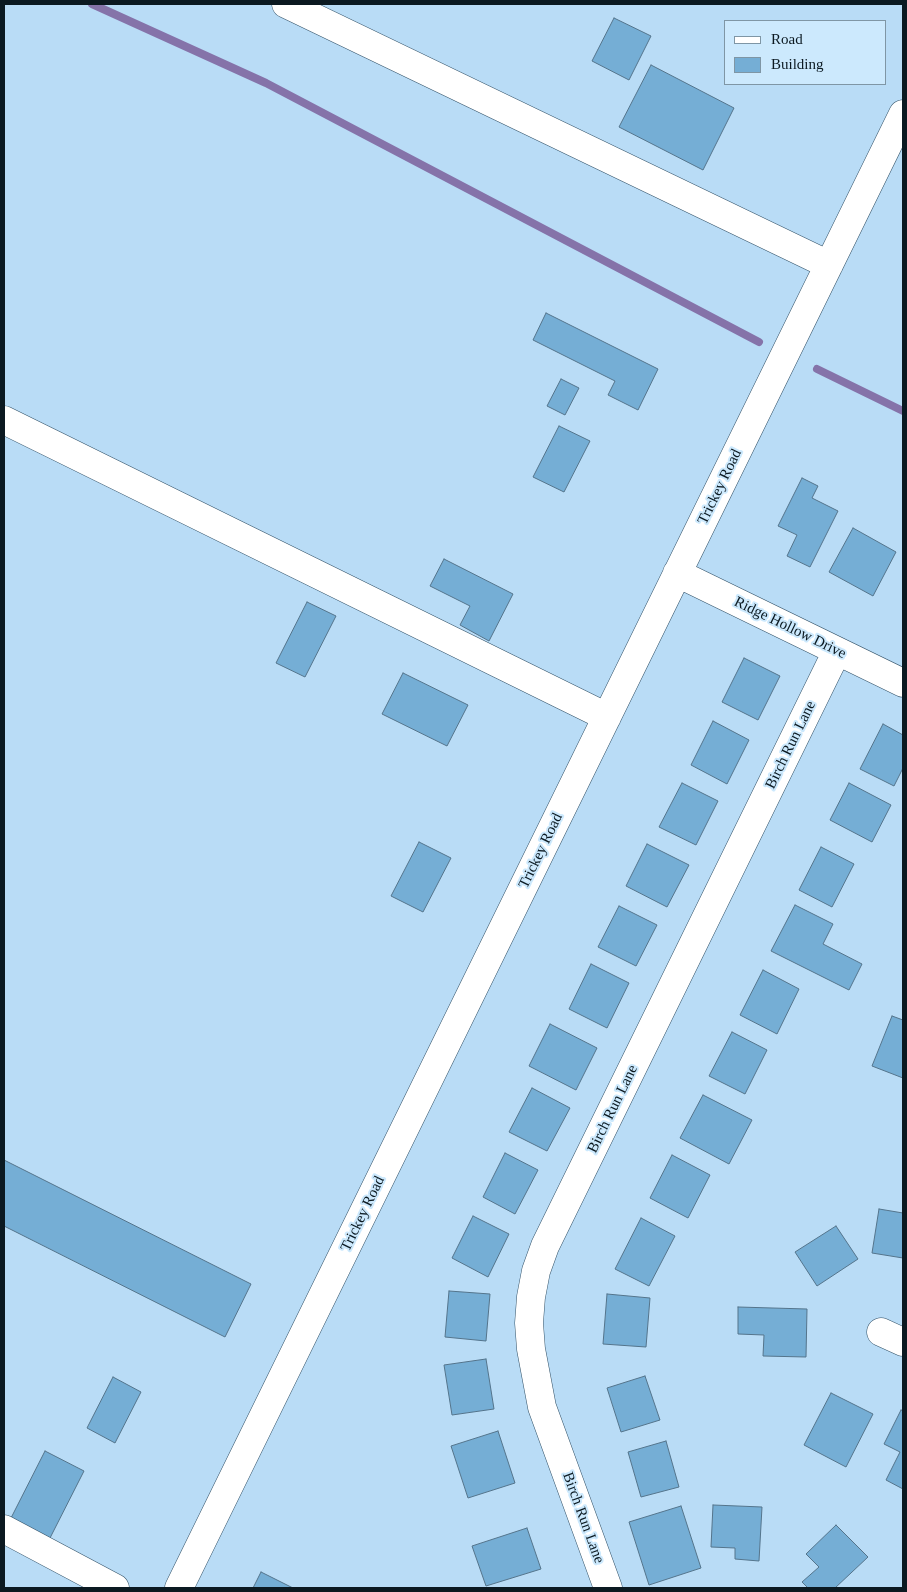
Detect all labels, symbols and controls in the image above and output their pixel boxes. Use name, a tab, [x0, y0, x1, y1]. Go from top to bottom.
legend	[724, 20, 887, 85]
text: Road	[771, 31, 803, 47]
text: Building	[771, 56, 824, 72]
street label: Trickey Road	[694, 446, 746, 528]
street label: Ridge Hollow Drive	[731, 593, 849, 663]
street label: Birch Run Lane	[762, 698, 820, 792]
street label: Trickey Road	[515, 810, 567, 892]
street label: Birch Run Lane	[584, 1062, 642, 1156]
street label: Trickey Road	[337, 1173, 389, 1255]
street label: Birch Run Lane	[558, 1470, 608, 1566]

